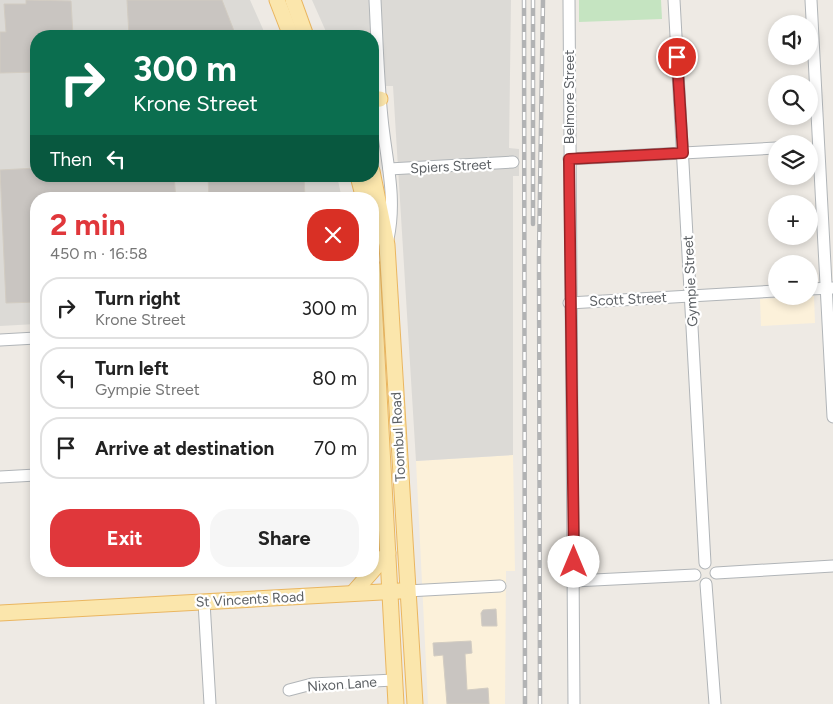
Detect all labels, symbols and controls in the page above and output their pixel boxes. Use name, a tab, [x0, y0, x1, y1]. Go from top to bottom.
map controls	[768, 15, 818, 305]
button: sound	[768, 15, 818, 65]
pin	[656, 36, 698, 78]
icon: arrive	[663, 43, 691, 71]
text: 300 m	[133, 48, 237, 90]
icon: right	[50, 50, 115, 115]
street label: Belmore Street	[561, 50, 578, 144]
button: search	[768, 75, 818, 125]
text: Krone Street	[133, 90, 258, 117]
button: layers	[768, 135, 818, 185]
icon: left	[102, 145, 130, 173]
text: Then	[50, 148, 92, 171]
street label: Spiers Street	[410, 156, 492, 177]
button: +	[768, 195, 818, 245]
text: 2 min	[50, 206, 126, 243]
button: close	[307, 209, 359, 261]
street label: Gympie Street	[680, 235, 701, 327]
text: 450 m · 16:58	[50, 244, 148, 263]
button: −	[768, 255, 818, 305]
text: Turn right	[95, 287, 181, 310]
street label: Scott Street	[589, 289, 667, 310]
icon: right	[52, 294, 80, 322]
text: 300 m	[301, 297, 357, 320]
text: Krone Street	[95, 310, 186, 329]
text: Turn left	[95, 357, 169, 380]
icon: left	[52, 364, 80, 392]
text: 80 m	[312, 367, 357, 390]
text: Gympie Street	[95, 380, 200, 399]
street label: Toombul Road	[388, 392, 409, 482]
icon: arrive	[52, 434, 80, 462]
text: Arrive at destination	[95, 437, 274, 460]
text: 70 m	[314, 437, 357, 460]
button: Exit	[50, 509, 200, 567]
button: Share	[210, 509, 359, 567]
position arrow	[547, 535, 599, 587]
street label: St Vincents Road	[195, 588, 305, 611]
street label: Nixon Lane	[307, 674, 378, 695]

